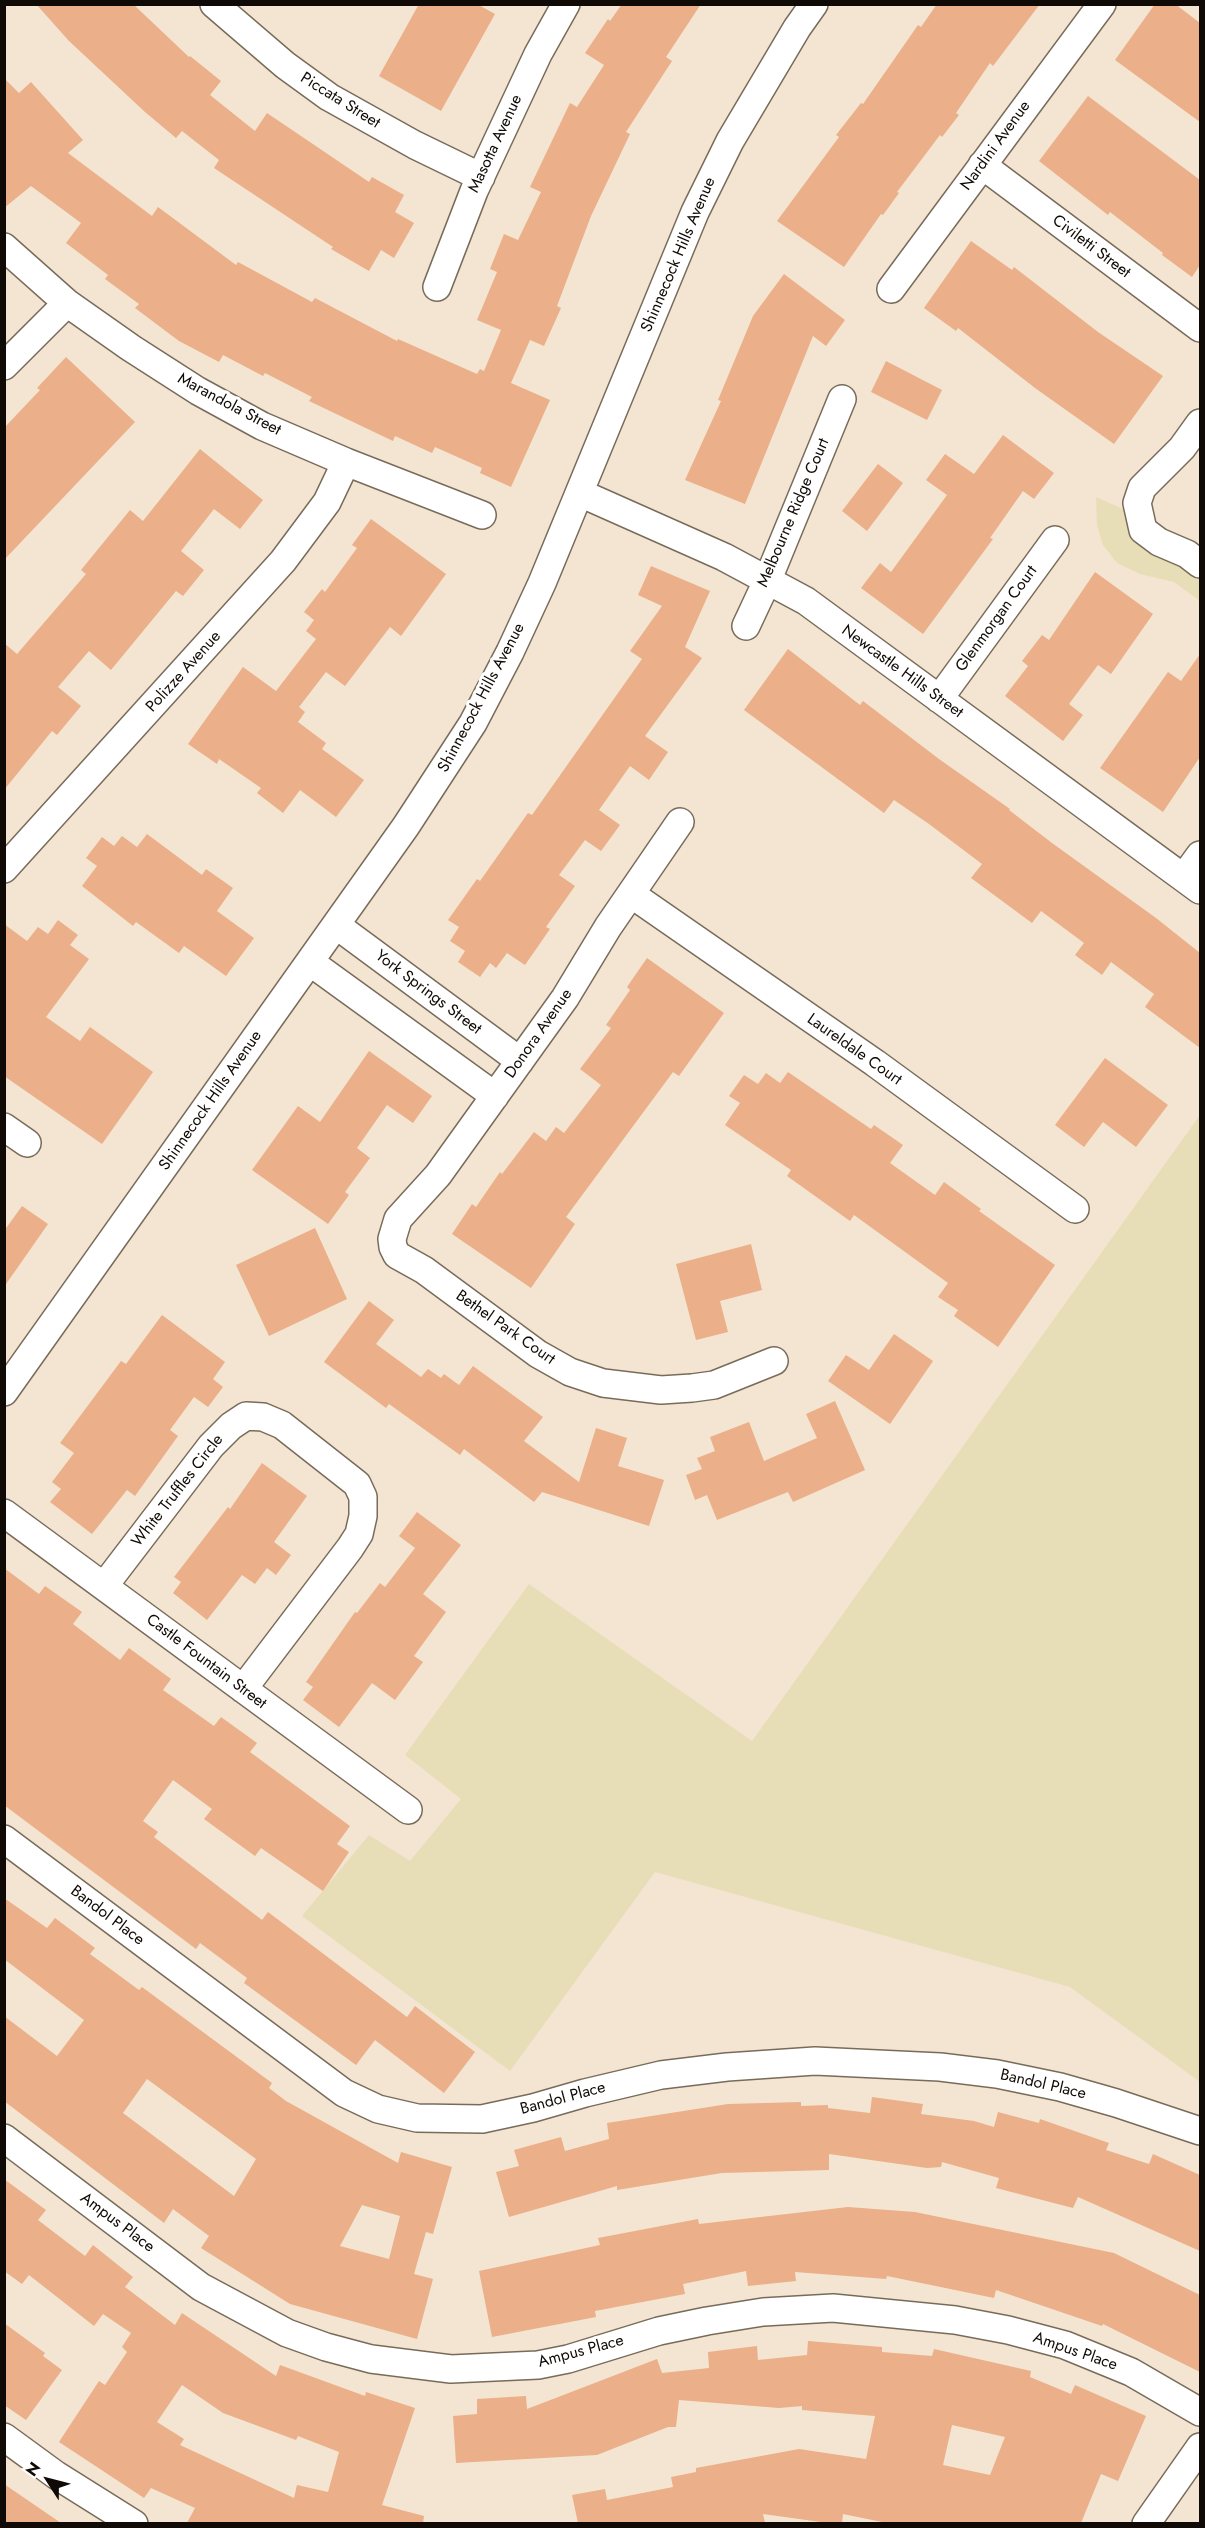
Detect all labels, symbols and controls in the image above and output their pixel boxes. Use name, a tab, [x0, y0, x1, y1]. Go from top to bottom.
street label: Piccata Street	[297, 69, 383, 133]
street label: Masotta Avenue	[465, 92, 527, 196]
street label: Nardini Avenue	[957, 97, 1035, 195]
street label: Shinnecock Hills Avenue	[638, 175, 720, 335]
street label: Civiletti Street	[1048, 211, 1134, 283]
street label: Marandola Street	[174, 370, 284, 440]
street label: Melbourne Ridge Court	[754, 436, 834, 590]
street label: Glenmorgan Court	[952, 562, 1042, 676]
street label: Shinnecock Hills Avenue	[434, 620, 530, 776]
street label: Newcastle Hills Street	[837, 621, 967, 723]
street label: Polizze Avenue	[143, 627, 225, 717]
street label: York Springs Street	[371, 947, 485, 1039]
street label: Donora Avenue	[501, 986, 577, 1082]
street label: Laureldale Court	[803, 1010, 905, 1090]
street label: Shinnecock Hills Avenue	[155, 1027, 267, 1175]
street label: Bethel Park Court	[452, 1287, 558, 1369]
street label: White Truffles Circle	[128, 1431, 228, 1551]
street label: Castle Fountain Street	[142, 1610, 270, 1714]
street label: Bandol Place	[66, 1882, 148, 1950]
street label: Bandol Place	[998, 2066, 1088, 2104]
street label: Bandol Place	[518, 2078, 608, 2120]
street label: Ampus Place	[76, 2189, 158, 2257]
street label: Ampus Place	[1030, 2329, 1120, 2375]
street label: Ampus Place	[536, 2331, 626, 2373]
north arrow	[18, 2450, 78, 2510]
text: N	[20, 2457, 46, 2481]

